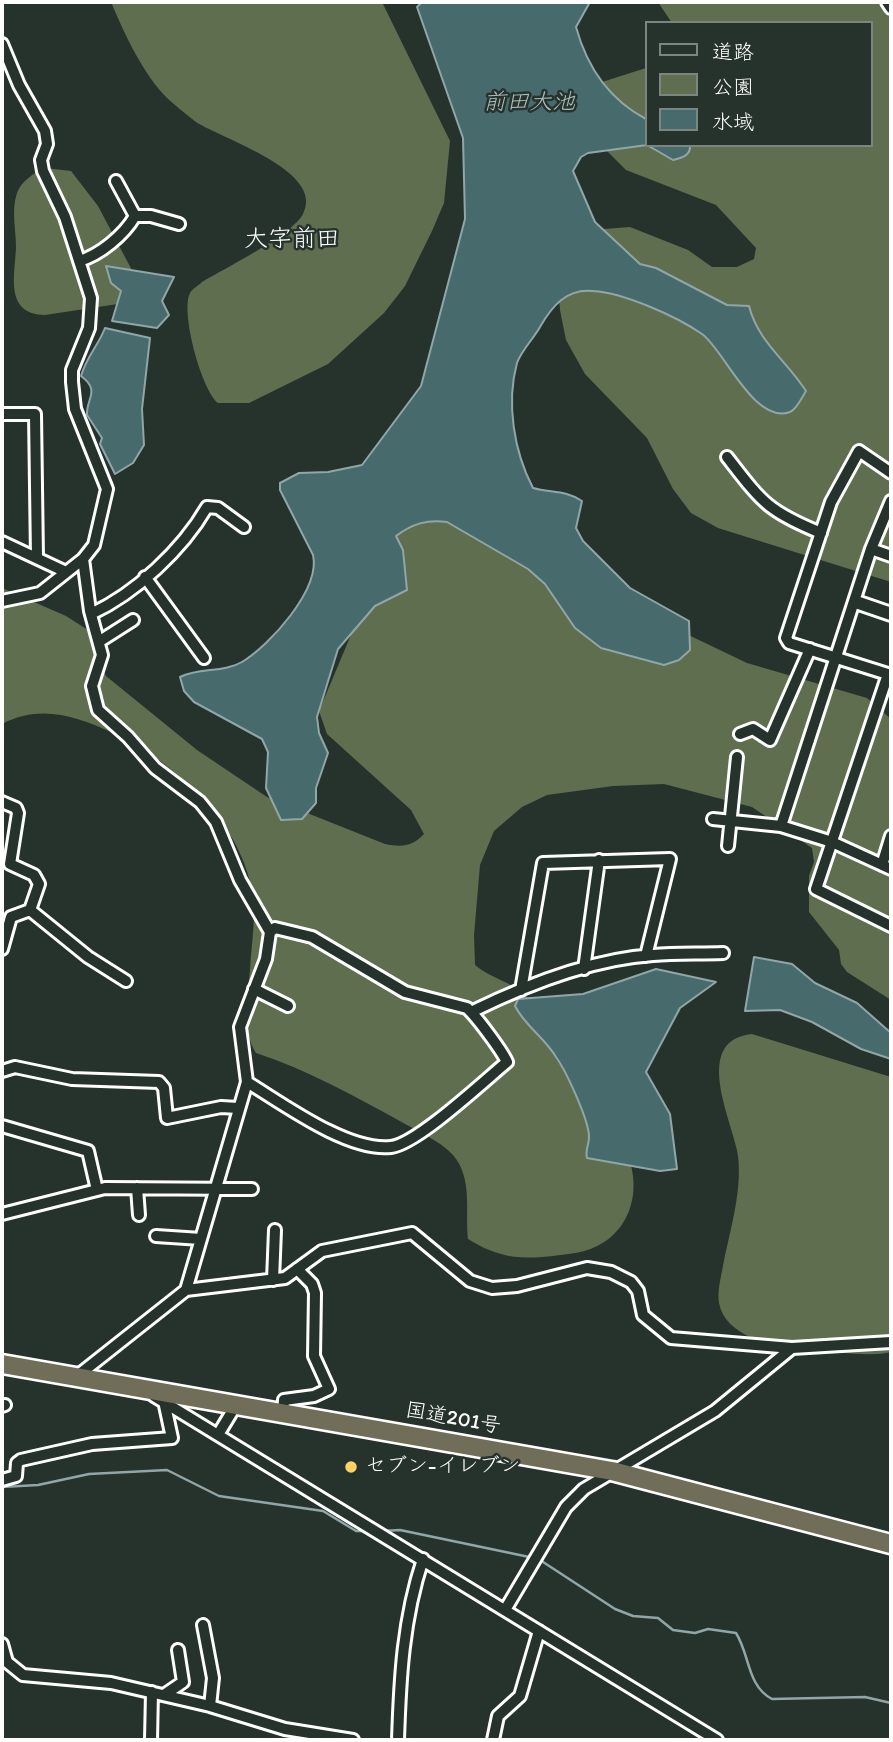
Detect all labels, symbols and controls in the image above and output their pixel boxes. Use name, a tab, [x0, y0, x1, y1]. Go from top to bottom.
legend	[644, 21, 872, 147]
text: 道路	[712, 39, 754, 64]
text: 公園	[712, 74, 754, 99]
water label: 前田大池	[483, 89, 575, 117]
text: 水域	[712, 109, 754, 134]
district label: 大字前田	[244, 226, 340, 254]
street label: 国道201号	[403, 1398, 503, 1440]
place label: セブン-イレブン	[365, 1454, 520, 1480]
marker: セブン-イレブン	[343, 1459, 359, 1475]

